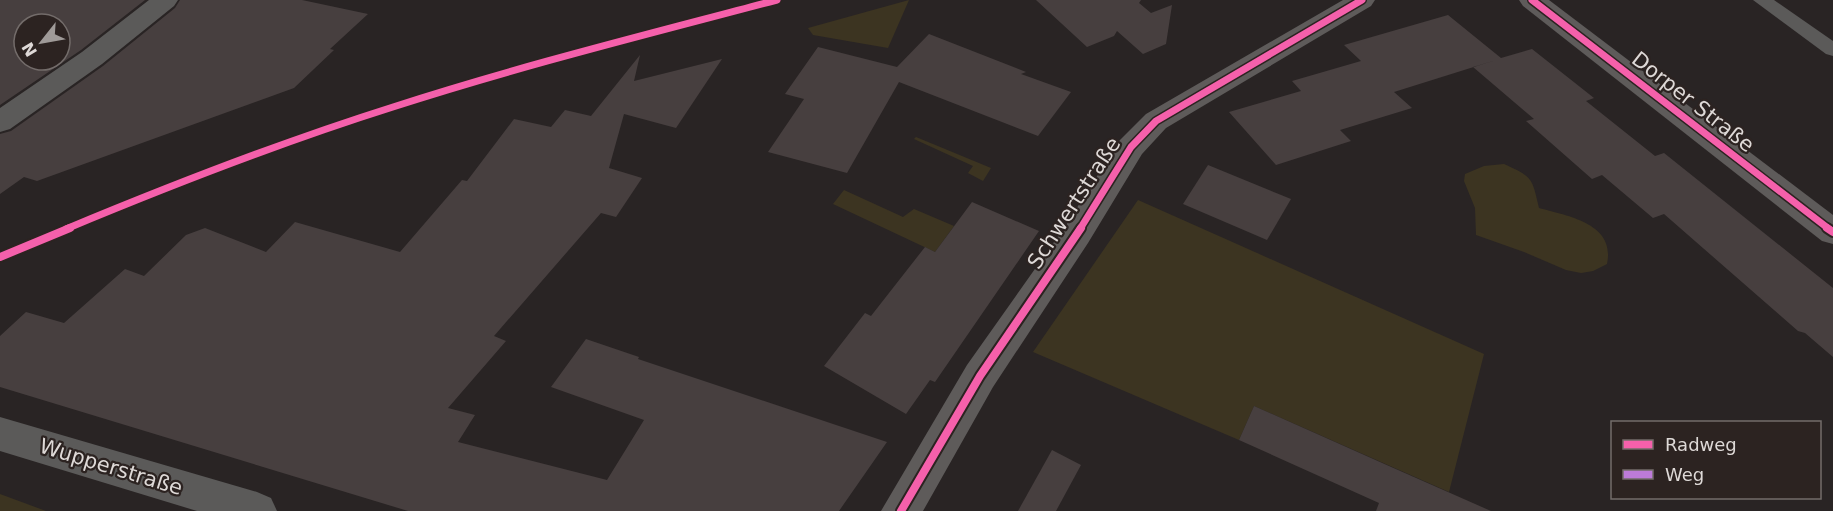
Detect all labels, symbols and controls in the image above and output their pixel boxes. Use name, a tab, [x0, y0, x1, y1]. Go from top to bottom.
north arrow	[12, 12, 72, 72]
text: N	[18, 39, 41, 60]
street label: Dorper Straße	[1627, 47, 1759, 157]
street label: Schwertstraße	[1023, 133, 1125, 273]
legend	[1611, 421, 1821, 499]
street label: Wupperstraße	[37, 434, 185, 500]
text: Radweg	[1665, 434, 1737, 455]
text: Weg	[1665, 464, 1704, 485]

